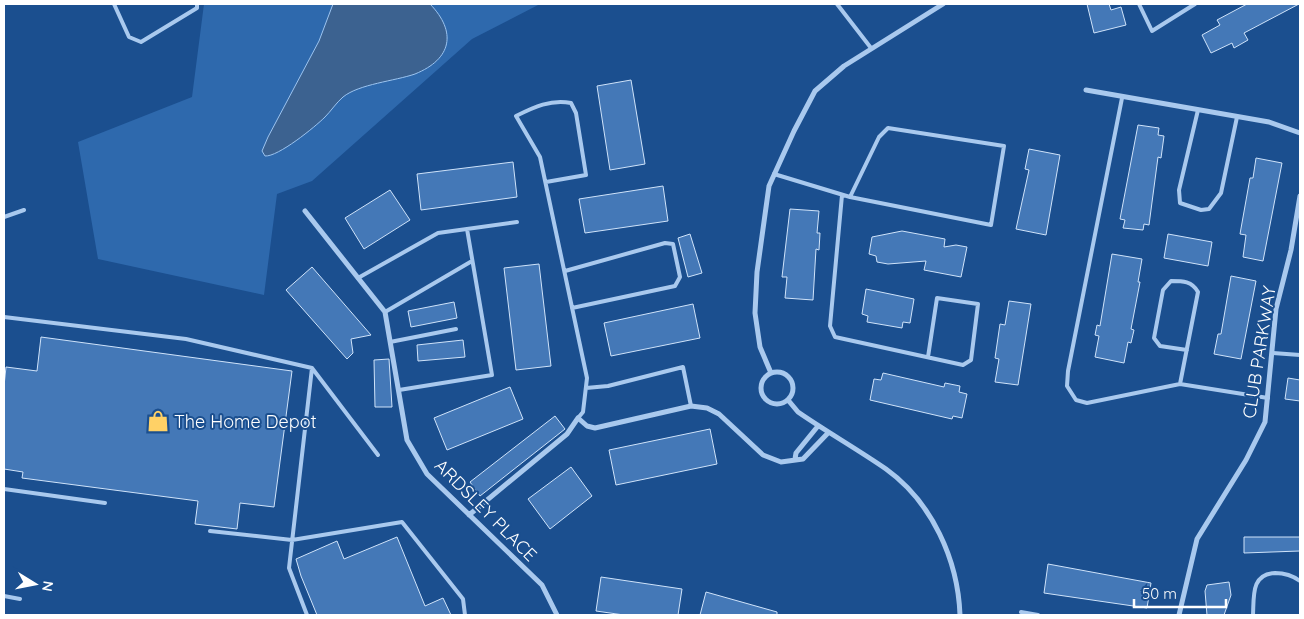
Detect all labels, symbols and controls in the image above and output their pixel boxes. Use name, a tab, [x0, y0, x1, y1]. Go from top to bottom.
street label: CLUB PARKWAY	[1237, 284, 1281, 420]
shop icon: The Home Depot	[145, 408, 171, 434]
place label: The Home Depot	[174, 410, 317, 433]
street label: ARDSLEY PLACE	[430, 454, 542, 566]
north arrow	[10, 559, 60, 609]
scale bar	[1134, 576, 1226, 608]
text: N	[38, 580, 58, 593]
text: 50 m	[1142, 584, 1177, 603]

